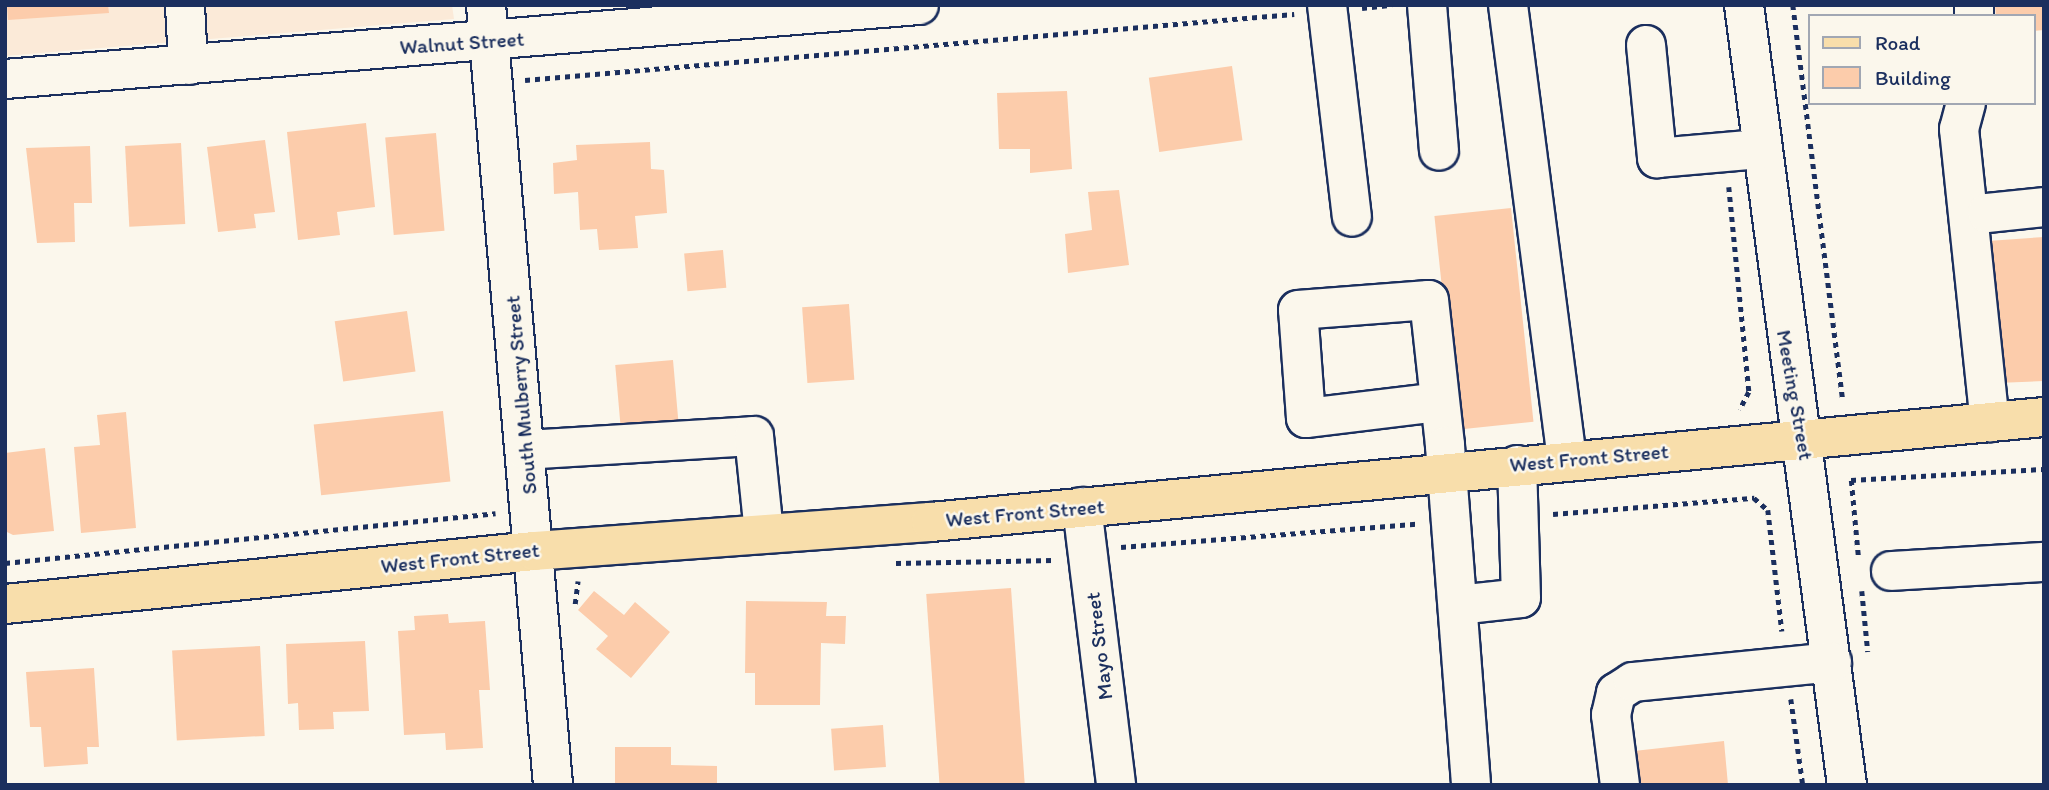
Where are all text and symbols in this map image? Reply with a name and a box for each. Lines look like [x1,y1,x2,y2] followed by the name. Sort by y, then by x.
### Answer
[1808,14,2035,105] legend
[399,26,525,60] street label: Walnut Street
[1875,30,1920,55] text: Road
[1875,65,1951,90] text: Building
[500,295,542,495] street label: South Mulberry Street
[1771,328,1819,462] street label: Meeting Street
[1509,439,1669,477] street label: West Front Street
[945,494,1105,532] street label: West Front Street
[380,537,540,579] street label: West Front Street
[1080,591,1118,701] street label: Mayo Street

